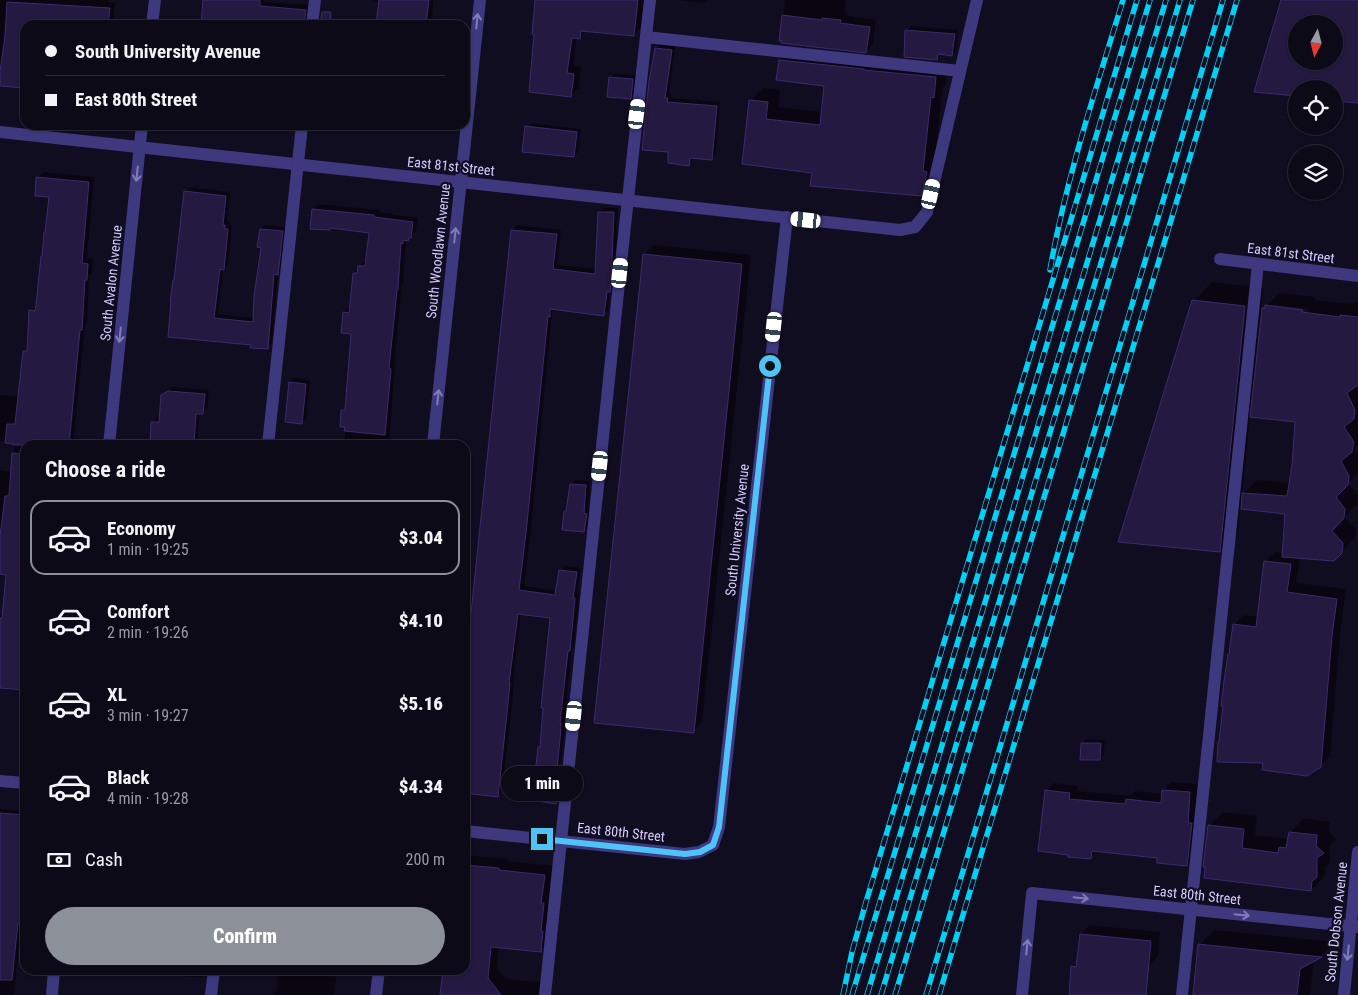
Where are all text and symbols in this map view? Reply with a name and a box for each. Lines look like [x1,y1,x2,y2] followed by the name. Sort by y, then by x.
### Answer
[472,13,482,29] one-way arrow
[1288,15,1342,70] north arrow
[1288,15,1343,200] map controls
[75,40,261,63] text: South University Avenue
[1288,80,1343,135] button: locate
[75,88,197,111] text: East 80th Street
[627,98,646,130] car
[1288,145,1343,200] button: layers
[407,153,495,179] street label: East 81st Street
[132,165,142,181] one-way arrow
[920,178,941,210] car
[423,182,453,319] street label: South Woodlawn Avenue
[790,211,821,229] car
[97,224,125,342] street label: South Avalon Avenue
[450,227,459,243] one-way arrow
[1246,240,1336,266] street label: East 81st Street
[610,257,629,289] car
[764,311,783,343] car
[116,327,125,343] one-way arrow
[759,355,781,377] route start
[433,389,443,405] one-way arrow
[590,450,609,482] car
[45,457,166,482] text: Choose a ride
[722,463,752,597] street label: South University Avenue
[47,515,92,560] icon: car
[107,517,176,540] text: Economy
[399,526,443,549] text: $3.04
[107,540,189,559] text: 1 min · 19:25
[47,598,92,643] icon: car
[107,600,170,623] text: Comfort
[399,609,443,632] text: $4.10
[107,623,189,642] text: 2 min · 19:26
[47,681,92,726] icon: car
[107,683,127,706] text: XL
[399,692,443,715] text: $5.16
[564,700,583,732] car
[107,706,189,725] text: 3 min · 19:27
[47,764,92,809] icon: car
[107,766,149,789] text: Black
[501,766,583,802] callout: 1 min
[524,774,560,793] text: 1 min
[399,775,443,798] text: $4.34
[107,789,189,808] text: 4 min · 19:28
[576,819,666,845] street label: East 80th Street
[531,828,553,850] route end
[45,846,73,874] icon: cash
[85,848,123,871] text: Cash
[406,850,445,869] text: 200 m
[1322,861,1350,983] street label: South Dobson Avenue
[1152,882,1242,908] street label: East 80th Street
[1072,893,1088,903] one-way arrow
[45,907,445,965] button: Confirm
[1234,910,1250,920] one-way arrow
[1022,939,1032,955] one-way arrow
[1343,945,1353,961] one-way arrow

